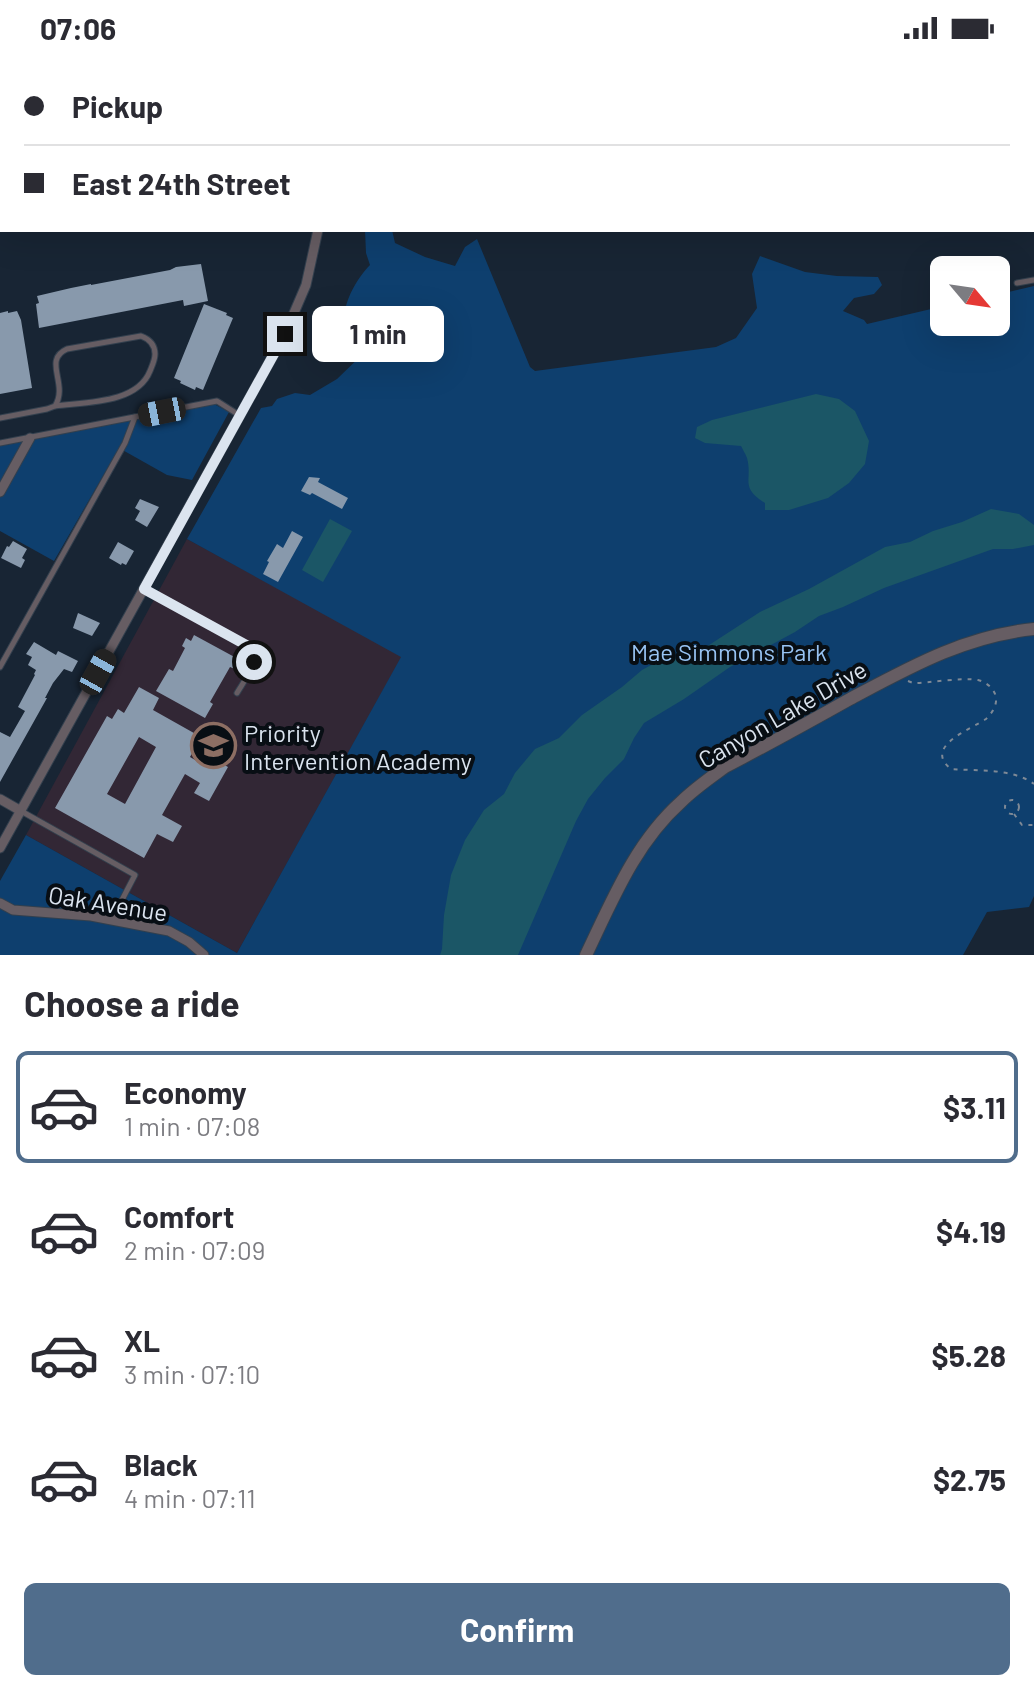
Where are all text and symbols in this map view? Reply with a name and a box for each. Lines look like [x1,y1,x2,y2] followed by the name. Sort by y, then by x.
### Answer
[40,10,116,46] text: 07:06
[72,88,163,124] text: Pickup
[72,165,291,201] text: East 24th Street
[930,256,1010,336] north arrow
[930,256,1010,336] map controls
[313,306,445,362] callout: 1 min
[267,316,303,352] route end
[350,318,406,349] text: 1 min
[136,396,188,428] car
[631,637,827,666] park label: Mae Simmons Park
[236,644,272,680] route start
[76,645,120,699] car
[693,654,871,774] street label: Canyon Lake Drive
[244,718,472,775] place label: Priority Intervention Academy
[189,722,237,770] school or university icon: Priority Intervention Academy
[46,879,170,927] street label: Oak Avenue
[24,981,240,1024] text: Choose a ride
[28,1071,100,1143] icon: car
[124,1074,247,1110] text: Economy
[943,1089,1006,1125] text: $3.11
[124,1110,260,1141] text: 1 min · 07:08
[28,1195,100,1267] icon: car
[124,1198,234,1234] text: Comfort
[936,1213,1006,1249] text: $4.19
[124,1234,265,1265] text: 2 min · 07:09
[28,1319,100,1391] icon: car
[124,1322,160,1358] text: XL
[932,1337,1006,1373] text: $5.28
[124,1358,260,1389] text: 3 min · 07:10
[28,1443,100,1515] icon: car
[124,1446,198,1482] text: Black
[933,1461,1006,1497] text: $2.75
[124,1482,256,1513] text: 4 min · 07:11
[24,1583,1010,1675] button: Confirm

